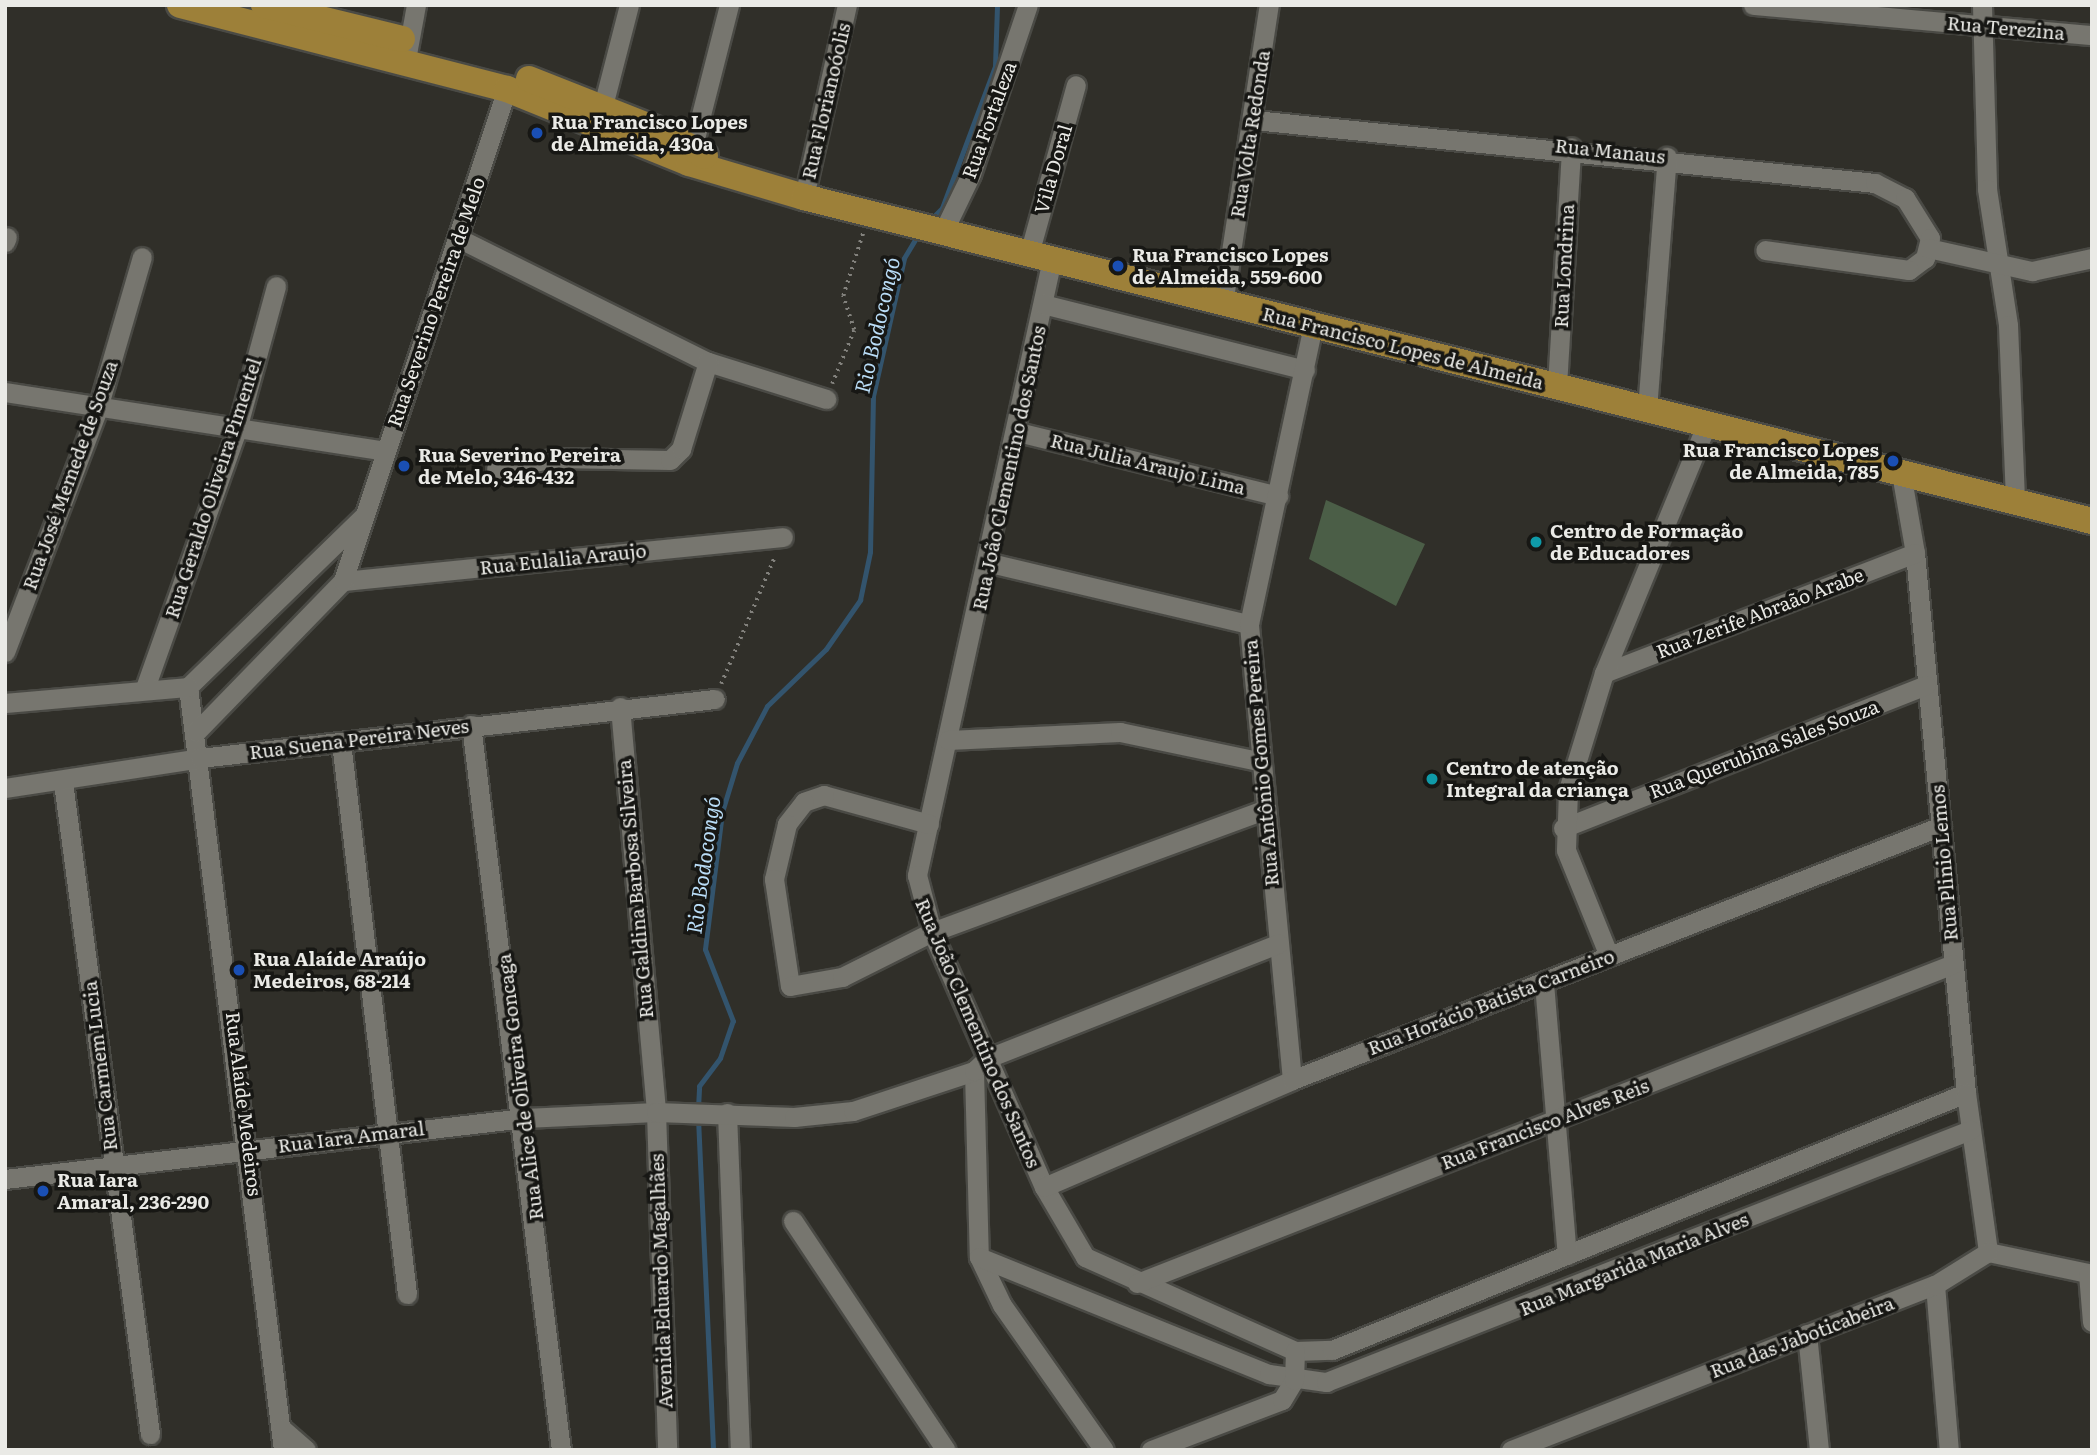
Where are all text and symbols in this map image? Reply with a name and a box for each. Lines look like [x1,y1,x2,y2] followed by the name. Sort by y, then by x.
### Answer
[1946,11,2066,45] street label: Rua Terezina
[797,21,855,181] street label: Rua Florianoóolis
[1225,49,1275,219] street label: Rua Volta Redonda
[957,58,1021,182] street label: Rua Fortaleza
[551,111,747,155] place label: Rua Francisco Lopes de Almeida, 430a
[1029,122,1077,216] street label: Vila Doral
[529,125,545,141] marker: Rua Francisco Lopes de Almeida, 430a
[1554,134,1666,168] street label: Rua Manaus
[382,174,490,430] street label: Rua Severino Pereira de Melo
[1549,203,1579,329] street label: Rua Londrina
[1132,244,1328,288] place label: Rua Francisco Lopes de Almeida, 559-600
[848,254,904,396] water label: Rio Bodocongó
[1110,258,1126,274] marker: Rua Francisco Lopes de Almeida, 559-600
[1260,302,1546,394] street label: Rua Francisco Lopes de Almeida
[968,324,1050,612] street label: Rua João Clementino dos Santos
[160,355,266,621] street label: Rua Geraldo Oliveira Pimentel
[18,357,122,593] street label: Rua José Memede de Souza
[1048,429,1248,499] street label: Rua Julia Araujo Lima
[1683,439,1879,483] place label: Rua Francisco Lopes de Almeida, 785
[418,444,621,488] place label: Rua Severino Pereira de Melo, 346-432
[1885,453,1901,469] marker: Rua Francisco Lopes de Almeida, 785
[396,458,412,474] marker: Rua Severino Pereira de Melo, 346-432
[1550,520,1743,564] place label: Centro de Formação de Educadores
[1528,534,1544,550] marker: Centro de Formação de Educadores
[478,539,648,579] street label: Rua Eulalia Araujo
[1653,563,1867,663] street label: Rua Zerife Abraão Arabe
[1239,639,1283,887] street label: Rua Antônio Gomes Pereira
[1646,695,1882,803] street label: Rua Querubina Sales Souza
[248,714,470,764] street label: Rua Suena Pereira Neves
[1446,757,1629,801] place label: Centro de atenção Integral da criança
[612,758,658,1020] street label: Rua Galdina Barbosa Silveira
[1424,771,1440,787] marker: Centro de atenção Integral da criança
[1926,784,1962,942] street label: Rua Plinio Lemos
[680,794,724,936] water label: Rio Bodocongó
[911,895,1045,1171] street label: Rua João Clementino dos Santos
[1364,944,1618,1060] street label: Rua Horácio Batista Carneiro
[253,948,426,992] place label: Rua Alaíde Araújo Medeiros, 68-214
[492,952,548,1222] street label: Rua Alice de Oliveira Goncaga
[231,962,247,978] marker: Rua Alaíde Araújo Medeiros, 68-214
[78,980,122,1152] street label: Rua Carmem Lucia
[221,1011,267,1197] street label: Rua Alaíde Medeiros
[1438,1074,1652,1174] street label: Rua Francisco Alves Reis
[276,1117,426,1157] street label: Rua Iara Amaral
[645,1153,677,1409] street label: Avenida Eduardo Magalhães
[57,1169,209,1213] place label: Rua Iara Amaral, 236-290
[35,1183,51,1199] marker: Rua Iara Amaral, 236-290
[1516,1208,1752,1320] street label: Rua Margarida Maria Alves
[1707,1291,1897,1383] street label: Rua das Jaboticabeira

